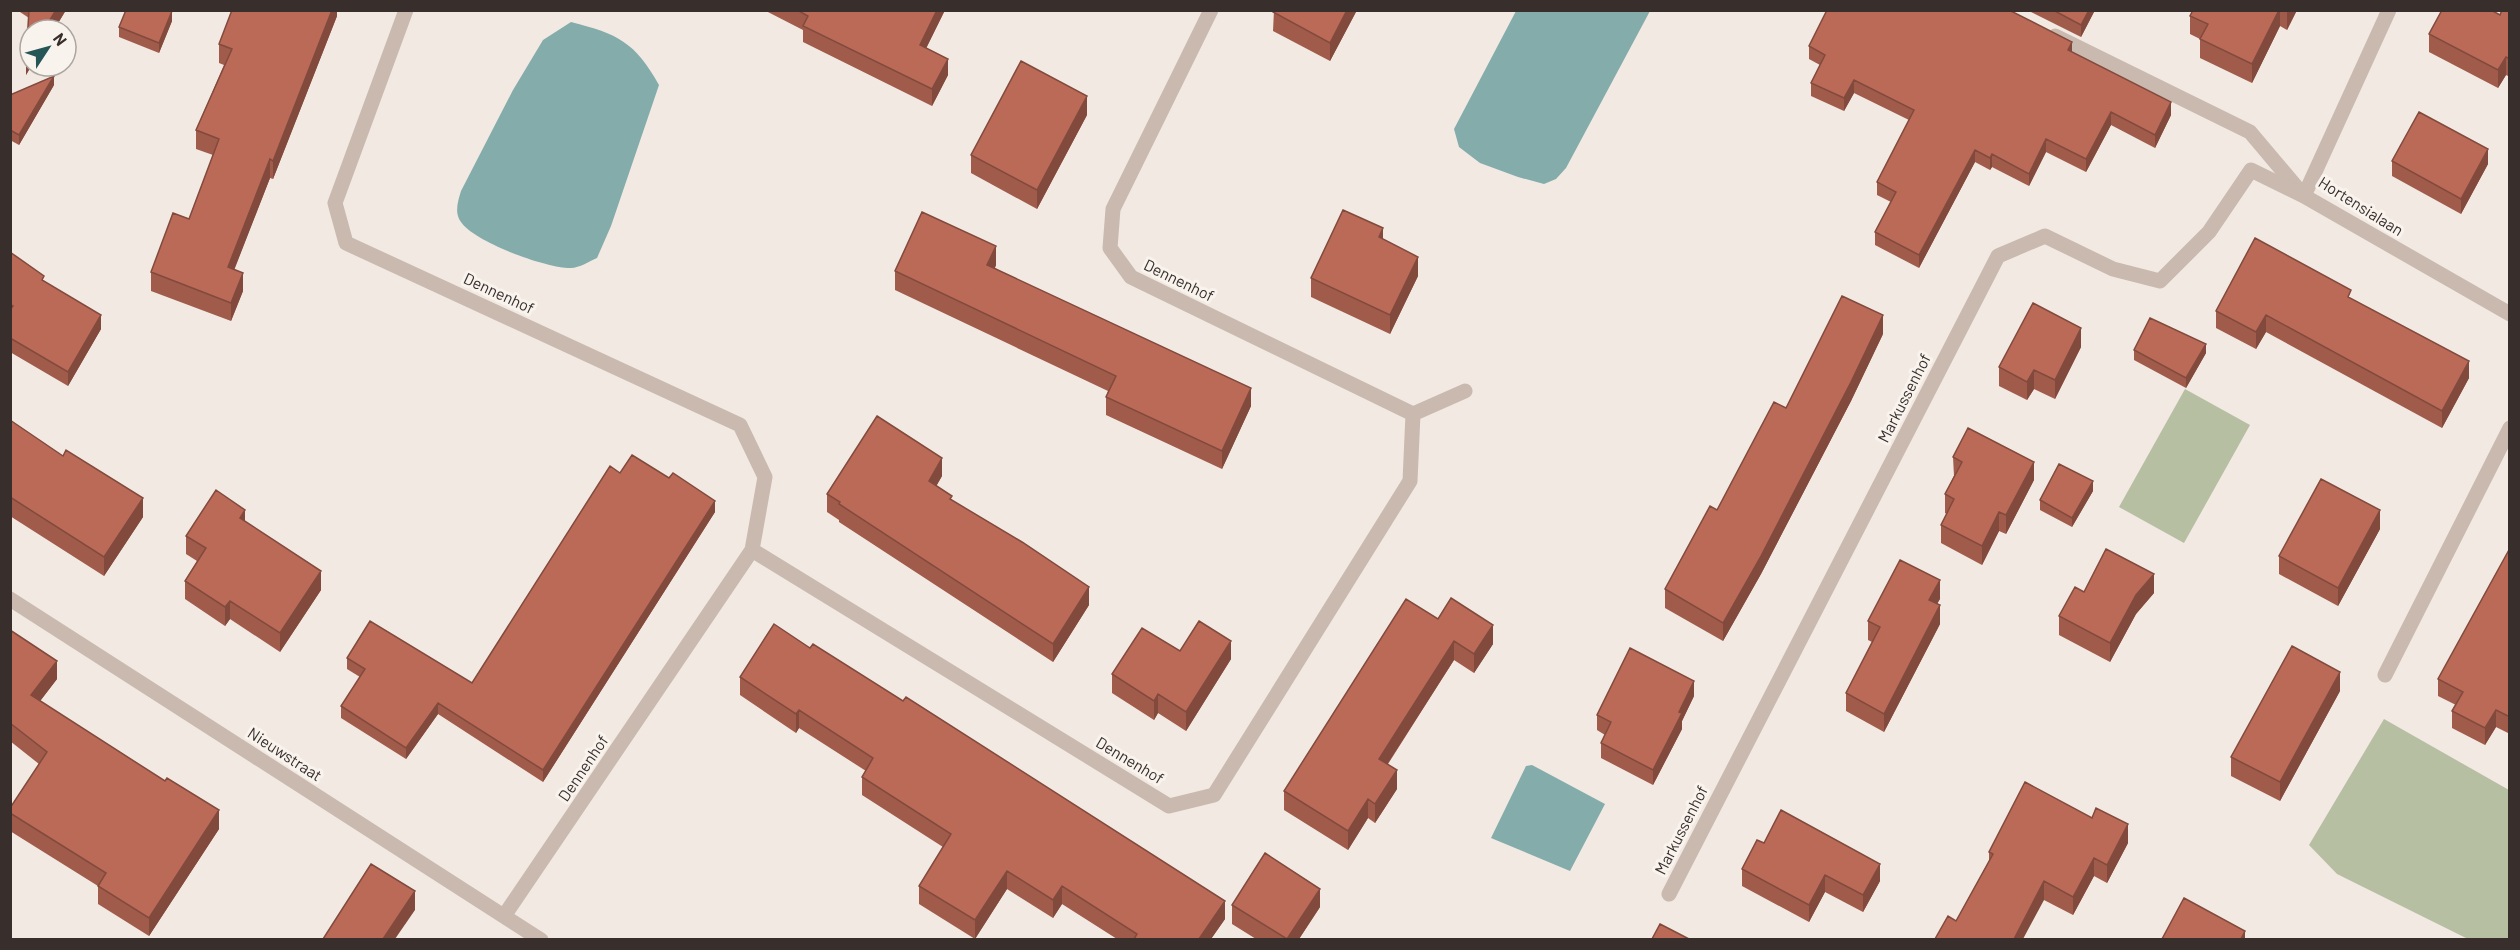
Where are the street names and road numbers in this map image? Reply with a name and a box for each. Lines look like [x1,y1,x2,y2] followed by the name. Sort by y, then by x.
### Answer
[2315,172,2407,239] street label: Hortensialaan
[1141,254,1218,305] street label: Dennenhof
[461,268,538,317] street label: Dennenhof
[1873,350,1934,445] street label: Markussenhof
[245,723,326,785] street label: Nieuwstraat
[554,731,612,804] street label: Dennenhof
[1093,732,1168,787] street label: Dennenhof
[1650,782,1711,877] street label: Markussenhof

